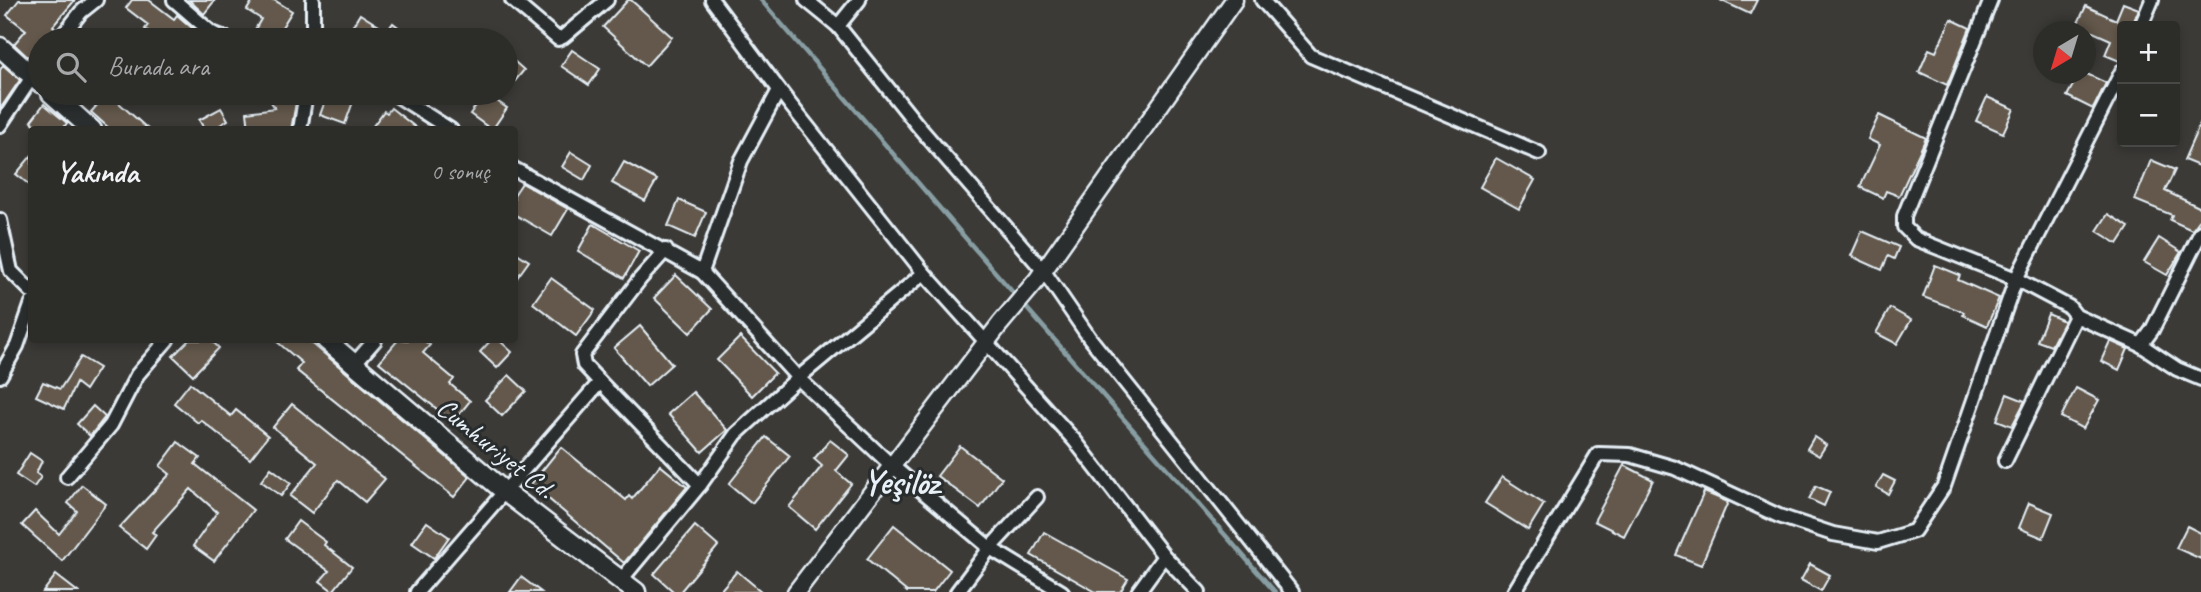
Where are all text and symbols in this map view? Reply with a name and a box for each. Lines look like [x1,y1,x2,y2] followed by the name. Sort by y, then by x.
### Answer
[2033,21,2096,84] north arrow
[2117,21,2180,147] map controls
[2117,21,2180,84] button: +
[28,28,518,105] search box
[52,48,90,86] icon: search
[108,50,209,83] text: Burada ara
[2117,84,2180,147] button: −
[56,153,138,191] text: Yakında
[431,157,490,186] text: 0 sonuç
[430,390,563,507] street label: Cumhuriyet Cd.
[863,460,943,505] district label: Yeşilöz

